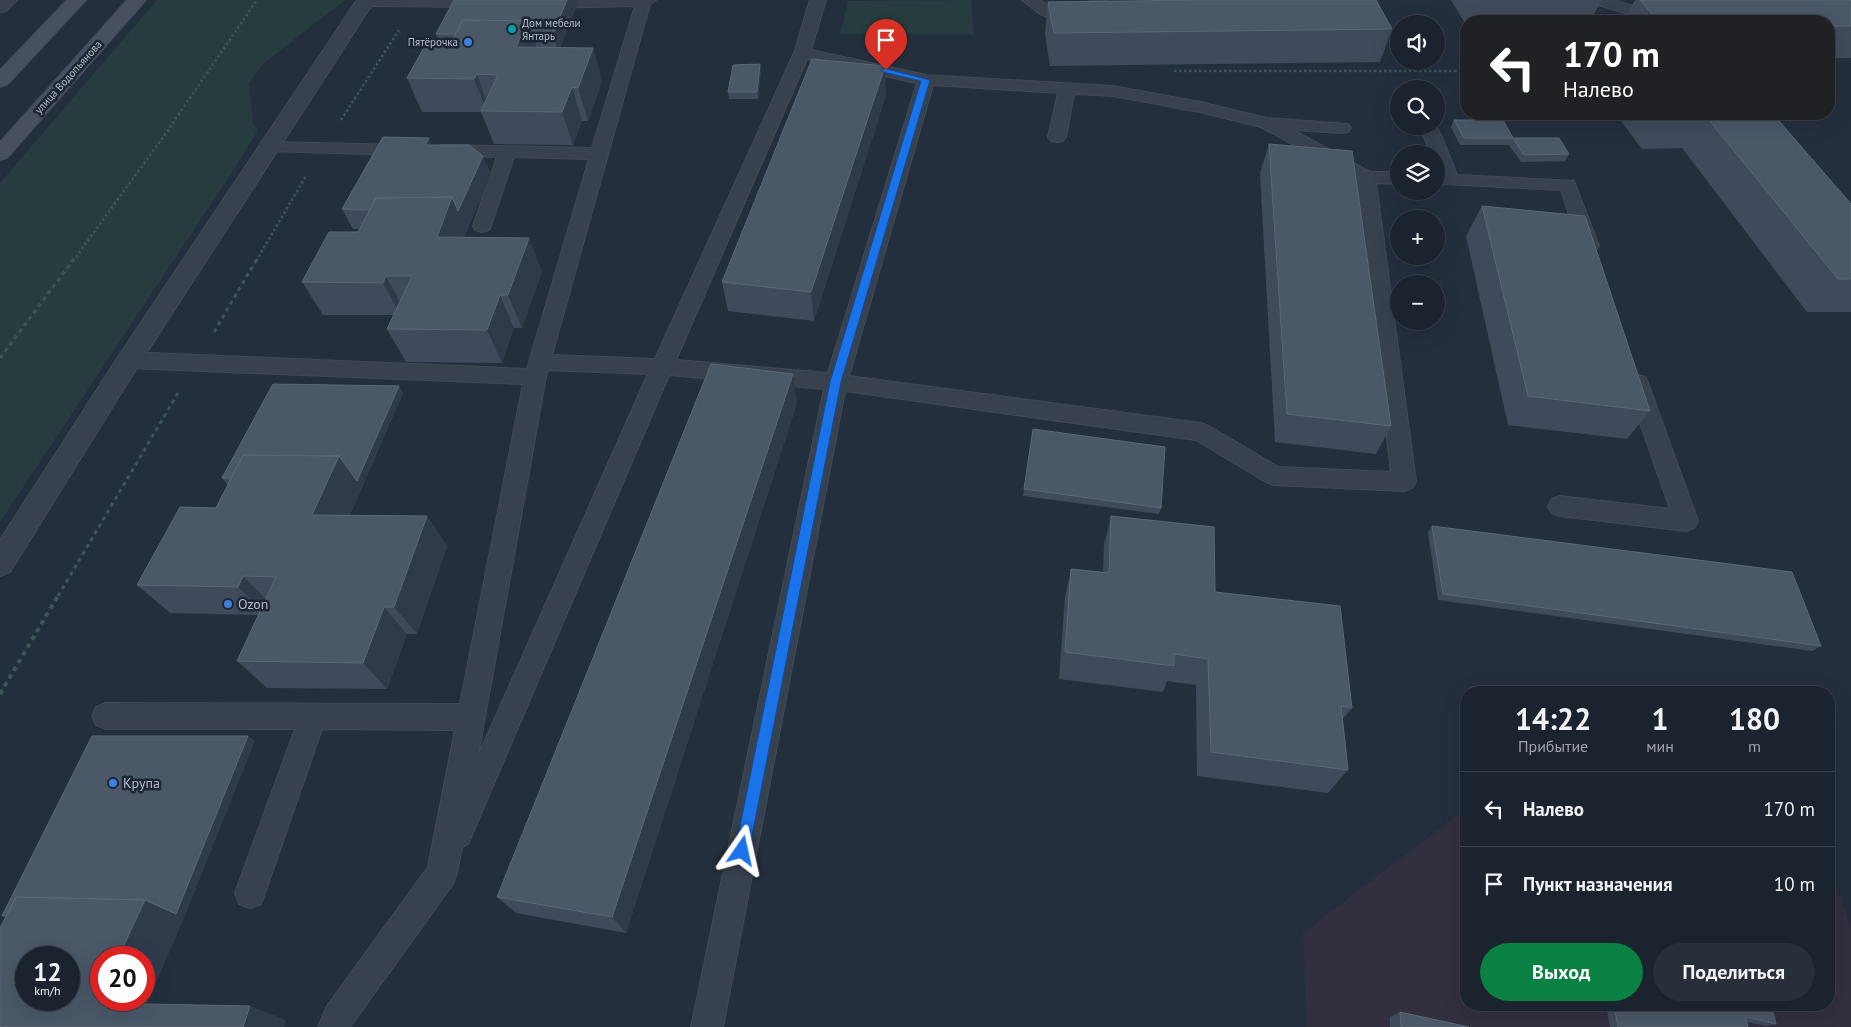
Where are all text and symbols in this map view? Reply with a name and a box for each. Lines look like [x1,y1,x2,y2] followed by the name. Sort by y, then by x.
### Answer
[1390,15,1445,330] map controls
[1390,15,1445,70] button: sound
[522,16,581,43] place label: Дом мебели Янтарь
[865,19,907,70] pin
[506,23,518,35] marker: Дом мебели Янтарь
[872,26,900,54] icon: arrive
[1563,31,1660,77] text: 170 m
[408,35,458,49] place label: Пятёрочка
[1480,35,1545,100] icon: left
[462,36,474,48] marker: Пятёрочка
[31,37,105,117] street label: улица Водопьянова
[1563,75,1634,103] text: Налево
[1390,80,1445,135] button: search
[1390,145,1445,200] button: layers
[1390,210,1445,265] button: +
[1390,275,1445,330] button: −
[238,595,268,613] place label: Ozon
[222,598,234,610] marker: Ozon
[1515,699,1591,738] text: 14:22
[1652,699,1669,738] text: 1
[1729,699,1780,738] text: 180
[1518,736,1588,756] text: Прибытие
[1646,736,1674,756] text: мин
[1748,736,1761,756] text: m
[123,774,160,792] place label: Крупа
[107,777,119,789] marker: Крупа
[1480,795,1508,823] icon: left
[1523,797,1584,821] text: Налево
[1763,797,1815,821] text: 170 m
[715,824,767,876] position arrow
[1480,870,1508,898] icon: arrive
[1523,872,1673,896] text: Пункт назначения
[1774,872,1815,896] text: 10 m
[1480,943,1643,1001] button: Выход
[1653,943,1815,1001] button: Поделиться
[90,946,155,1011] speed limit sign: 20
[33,956,62,988] text: 12
[34,983,61,998] text: km/h

